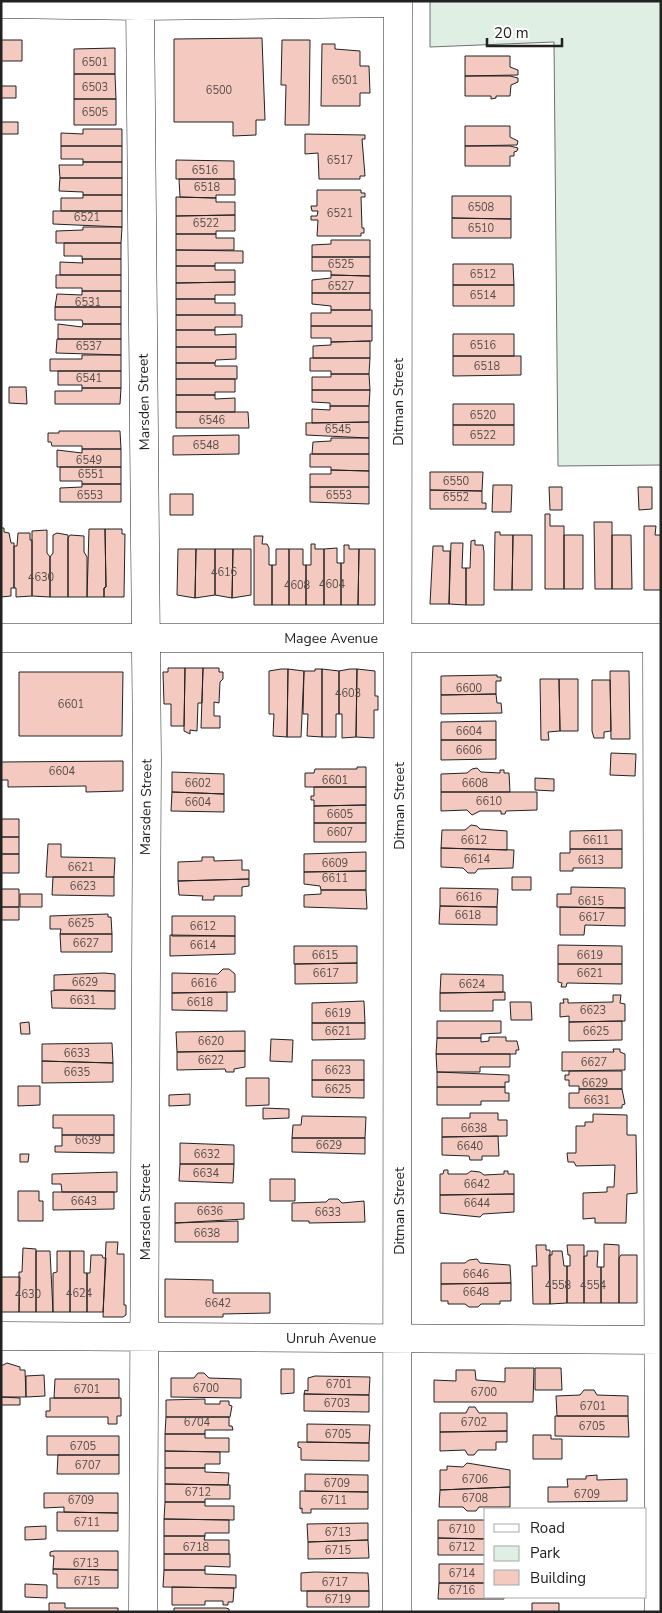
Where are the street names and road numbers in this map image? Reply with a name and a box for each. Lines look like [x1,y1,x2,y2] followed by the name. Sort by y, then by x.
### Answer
[134,354,154,450] street label: Marsden Street
[389,358,408,446] street label: Ditman Street
[284,629,378,648] street label: Magee Avenue
[136,759,156,855] street label: Marsden Street
[390,762,409,850] street label: Ditman Street
[136,1164,155,1260] street label: Marsden Street
[390,1167,409,1255] street label: Ditman Street
[286,1329,376,1348] street label: Unruh Avenue

